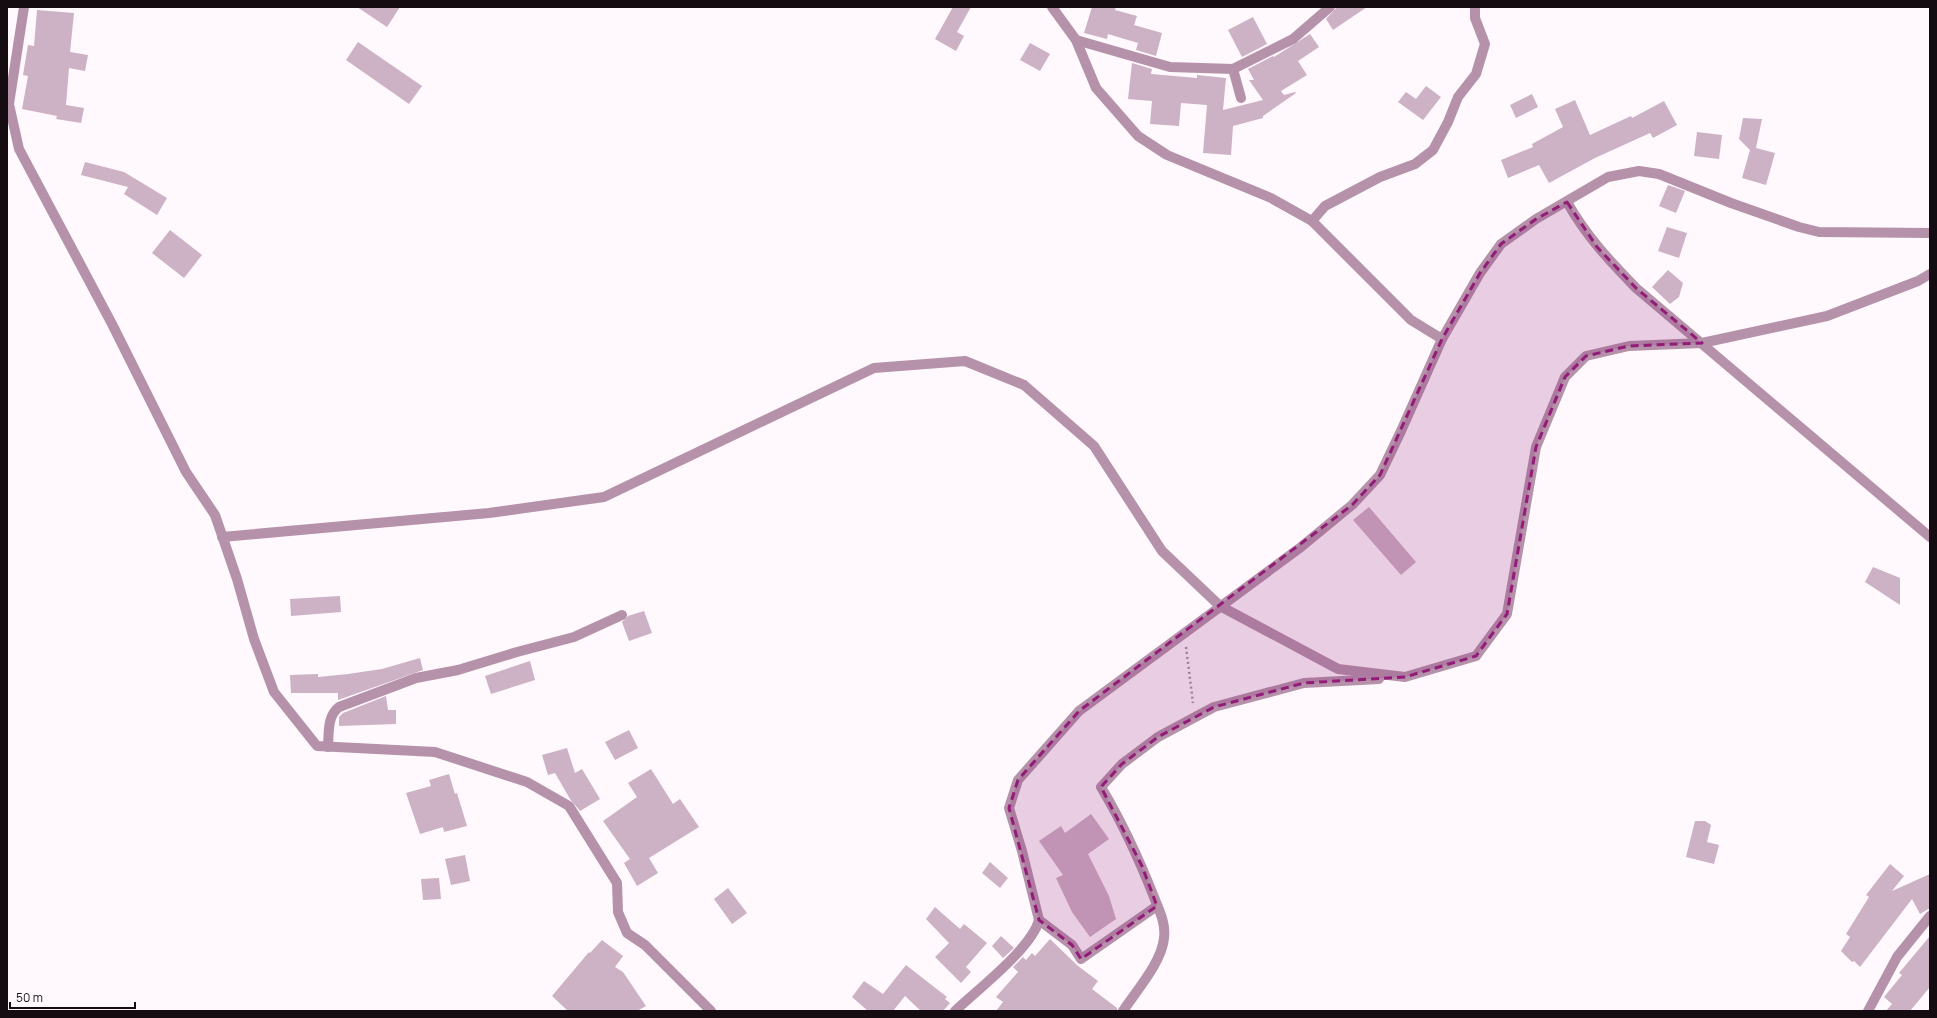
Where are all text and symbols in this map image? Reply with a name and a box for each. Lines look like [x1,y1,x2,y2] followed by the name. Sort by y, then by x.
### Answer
[10,984,135,1010] scale bar
[16,989,43,1006] text: 50 m

